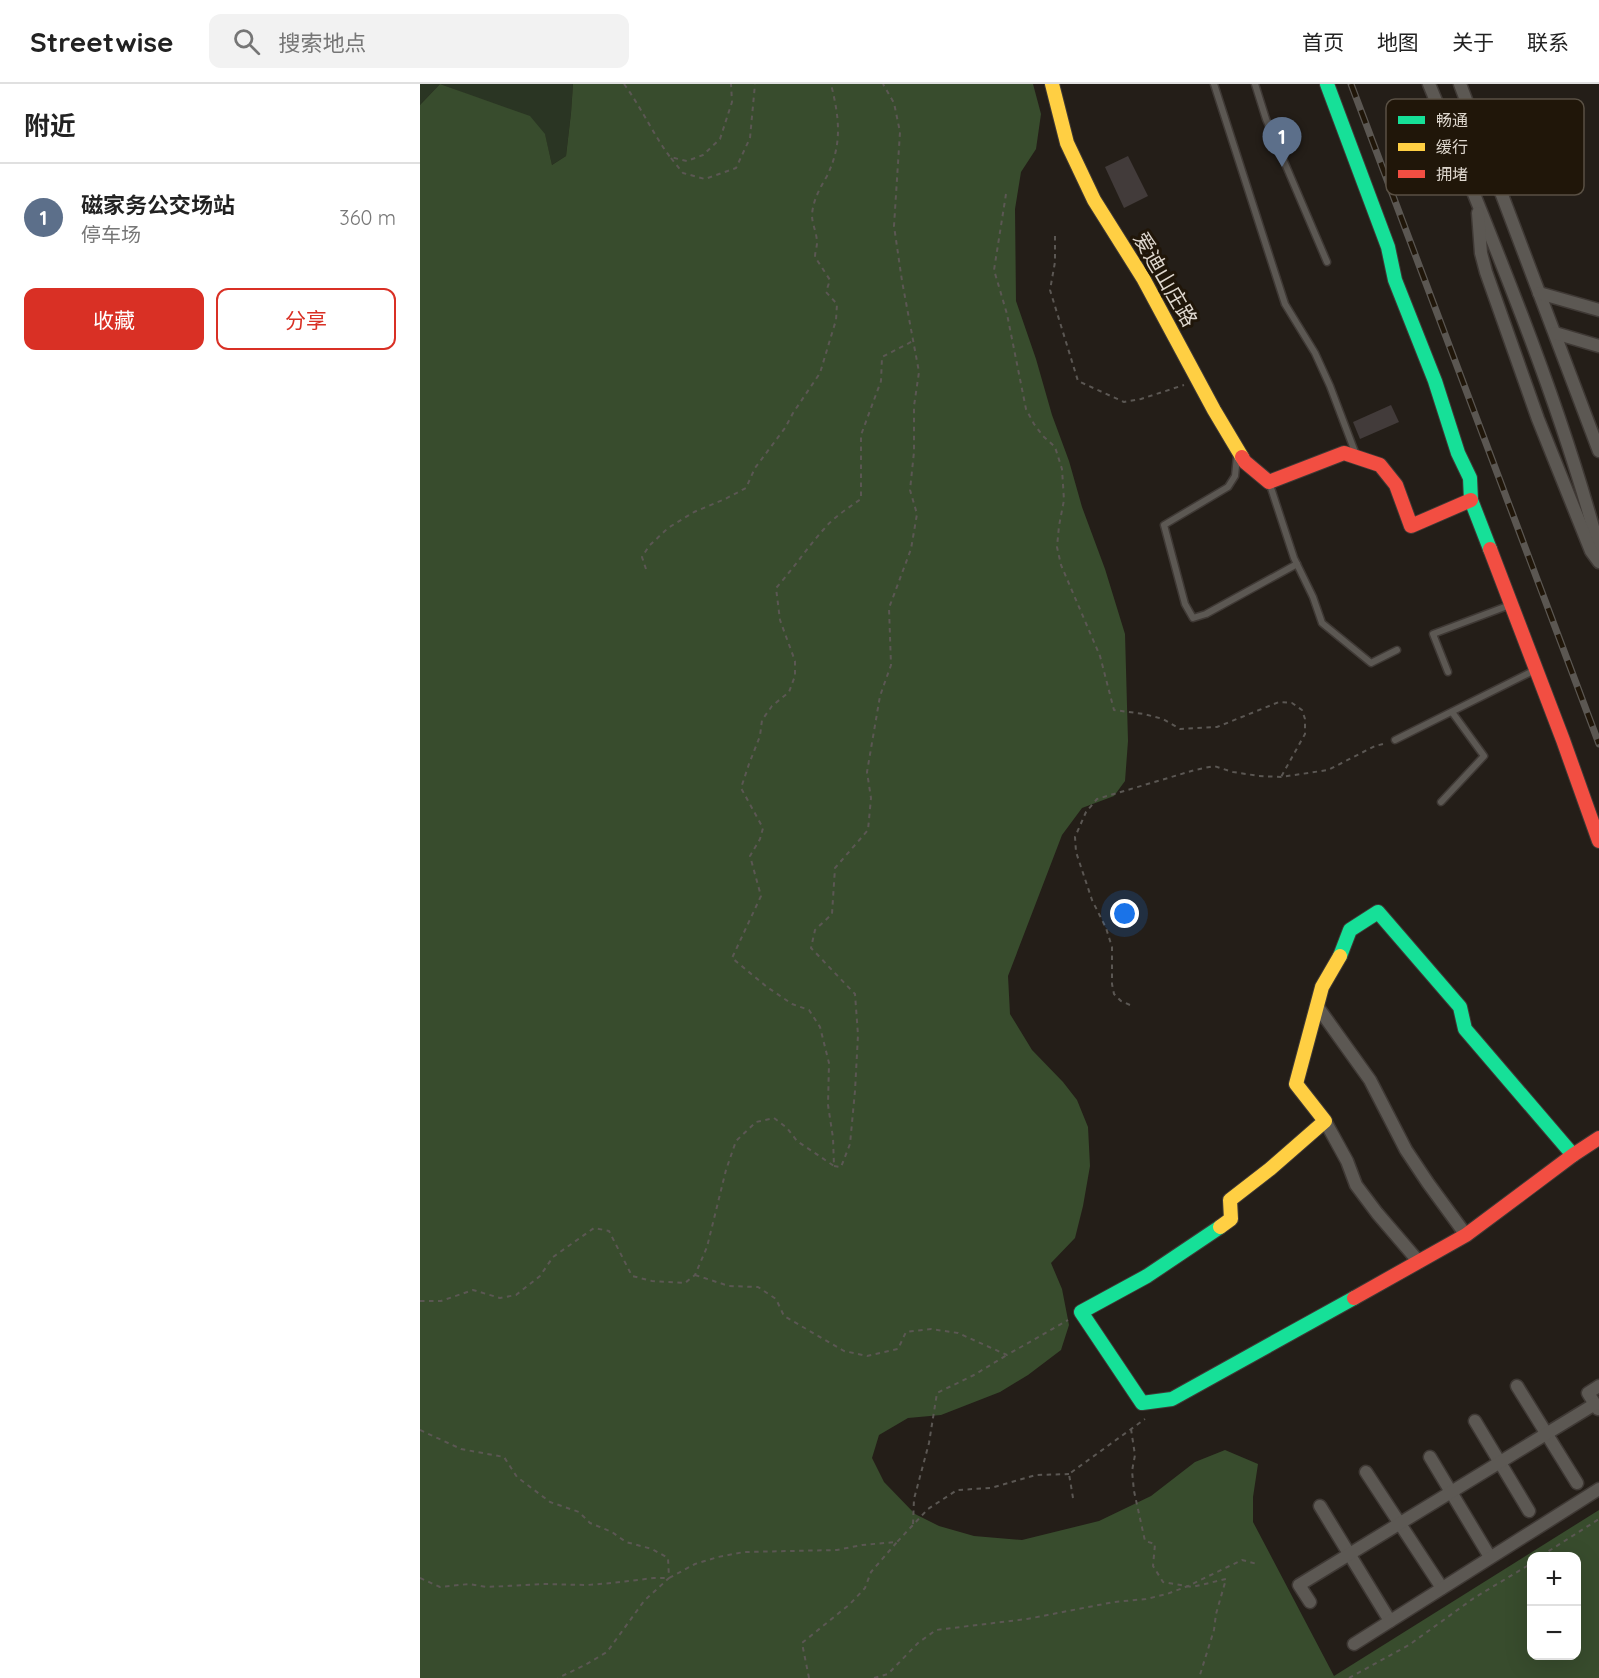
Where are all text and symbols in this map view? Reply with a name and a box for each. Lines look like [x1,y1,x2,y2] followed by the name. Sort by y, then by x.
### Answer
[209,14,629,68] search box
[30,24,173,59] text: Streetwise
[230,25,263,58] icon: search
[278,29,366,57] text: 搜索地点
[1302,29,1344,55] text: 首页
[1377,29,1419,55] text: 地图
[1452,29,1494,55] text: 关于
[1527,29,1569,55] text: 联系
[1386,99,1584,195] legend
[24,109,76,142] text: 附近
[1436,110,1468,130] text: 畅通
[1262,118,1302,167] pin: 1
[1436,137,1468,157] text: 缓行
[1436,164,1468,184] text: 拥堵
[81,191,235,219] text: 磁家务公交场站
[40,205,47,230] text: 1
[339,205,396,230] text: 360 m
[81,222,141,247] text: 停车场
[1128,227,1204,331] street label: 爱迪山庄路
[24,288,204,350] button: 收藏
[216,288,396,350] button: 分享
[1110,899,1139,928] your location
[1527,1552,1581,1660] map controls
[1527,1552,1581,1606] button: +
[1527,1606,1581,1660] button: −

